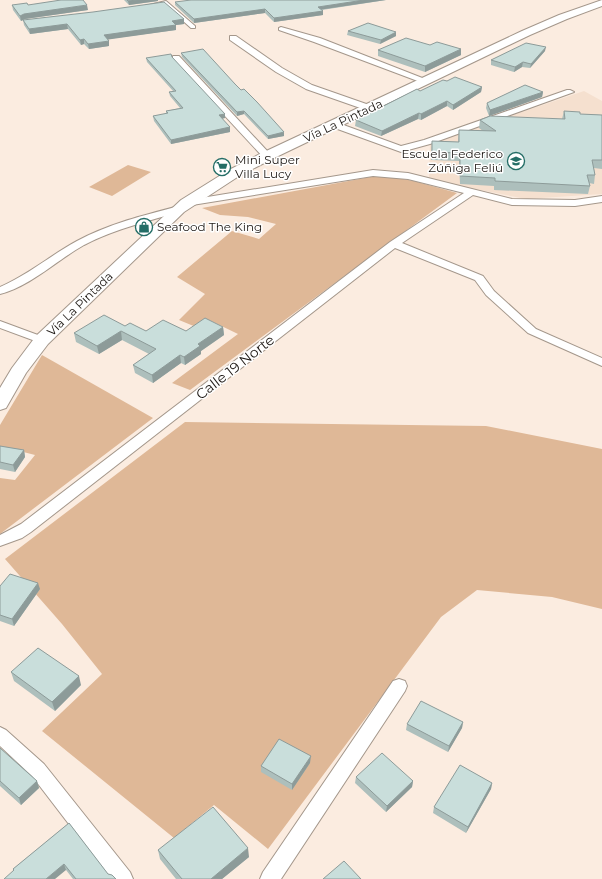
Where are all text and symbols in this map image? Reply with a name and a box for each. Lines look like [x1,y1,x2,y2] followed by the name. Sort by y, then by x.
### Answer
[301,96,385,145] street label: Vía La Pintada
[402,146,503,175] place label: Escuela Federico Zúñiga Feliú
[506,151,526,171] school or university icon: Escuela Federico Zúñiga Feliú
[235,152,300,181] place label: Mini Super Villa Lucy
[212,157,232,177] supermarket icon: Mini Super Villa Lucy
[134,217,154,237] shop icon: Seafood The King
[157,219,262,234] place label: Seafood The King
[44,268,116,339] street label: Vía La Pintada
[192,331,278,403] street label: Calle 19 Norte

